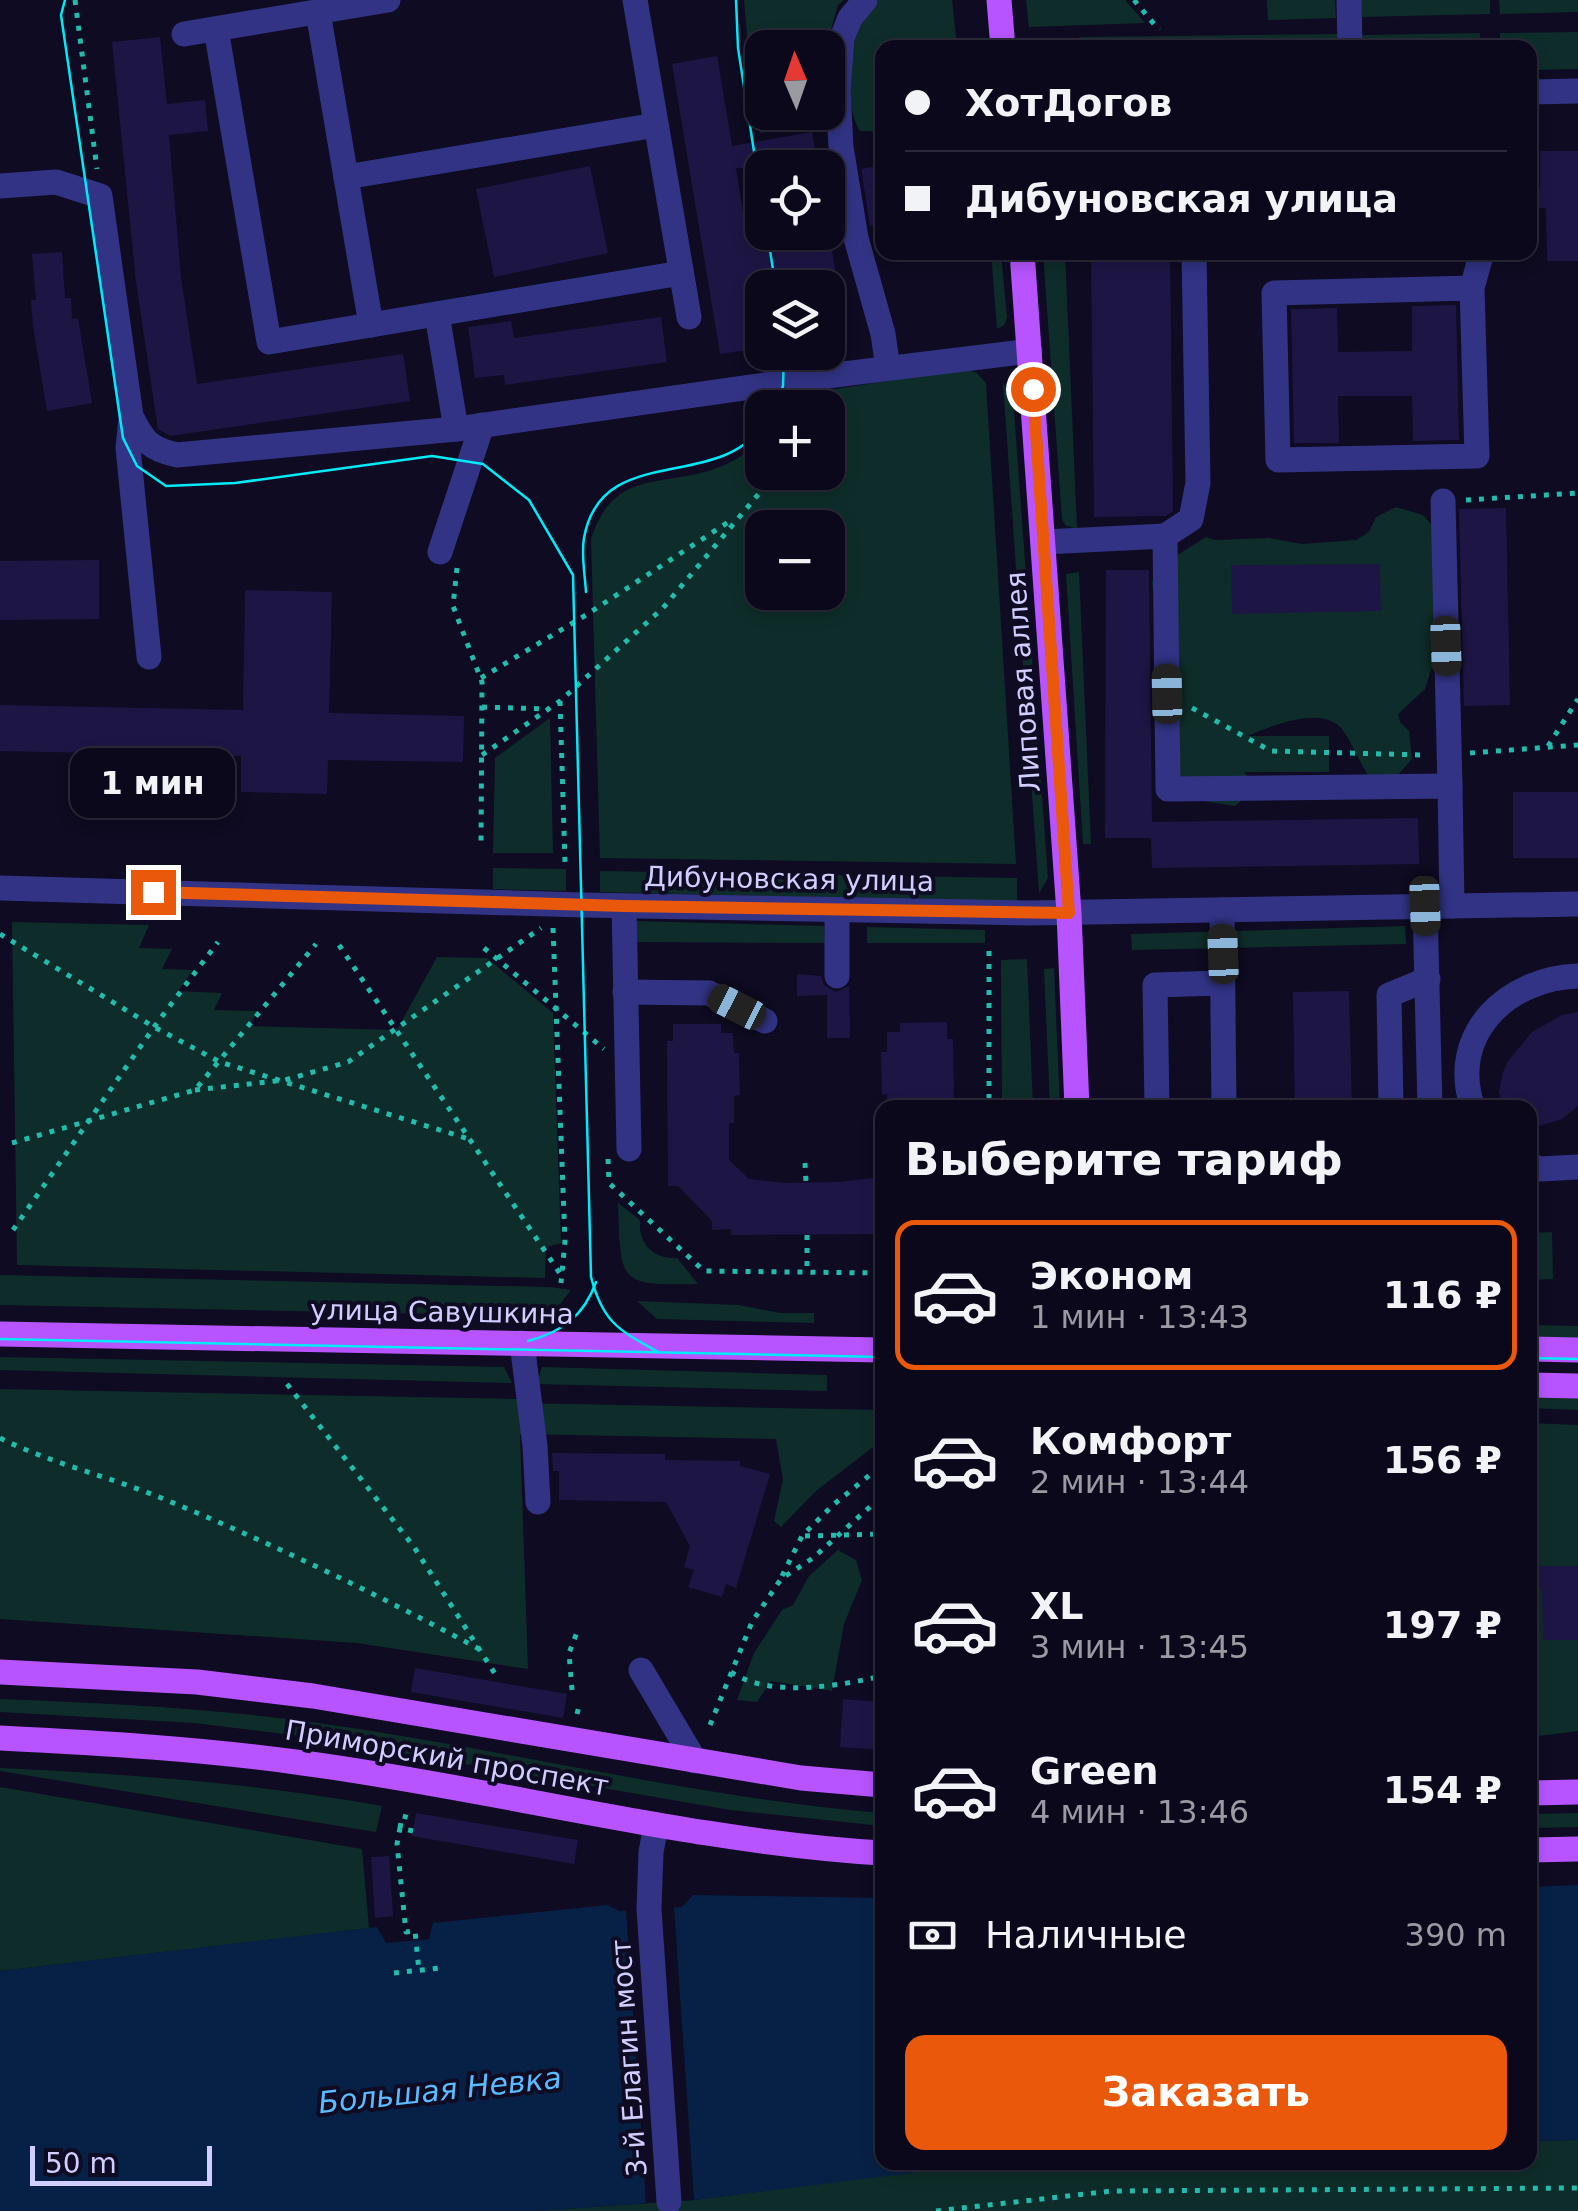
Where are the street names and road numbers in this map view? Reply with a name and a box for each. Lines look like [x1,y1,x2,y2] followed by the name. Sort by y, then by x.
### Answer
[999,571,1047,793] street label: Липовая аллея
[644,860,934,898] street label: Дибуновская улица
[310,1293,574,1331] street label: улица Савушкина
[283,1713,611,1803] street label: Приморский проспект
[604,1938,654,2178] street label: 3-й Елагин мост

